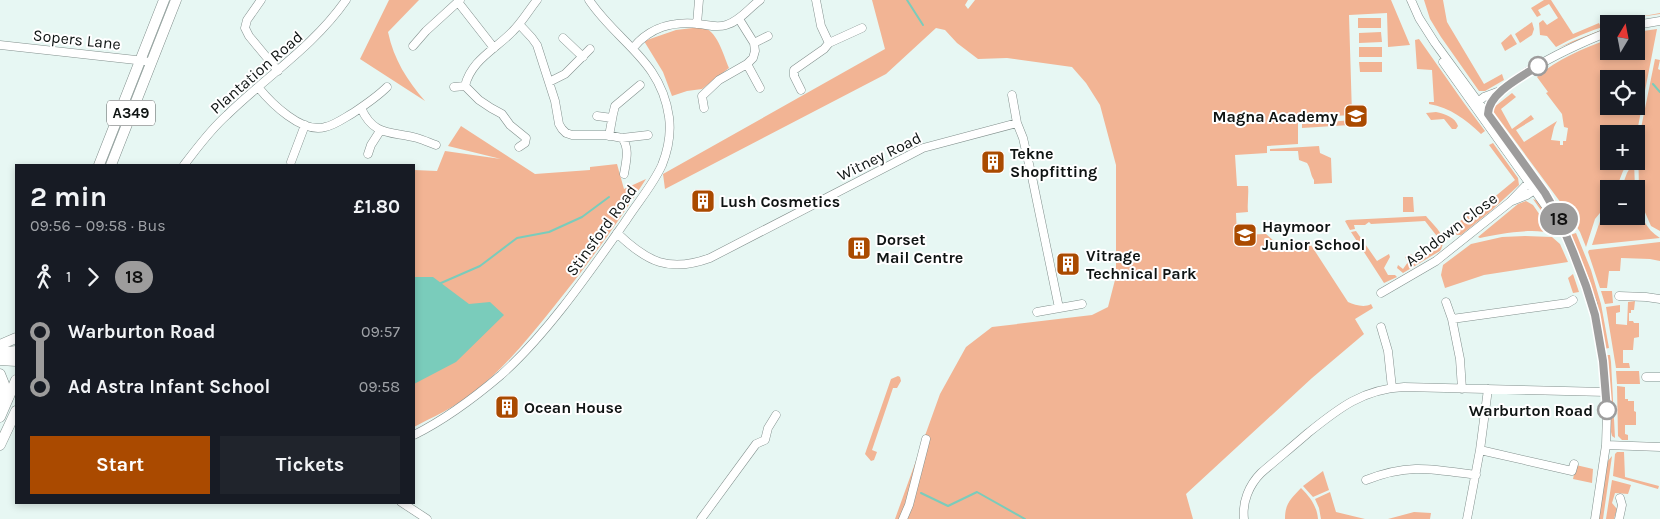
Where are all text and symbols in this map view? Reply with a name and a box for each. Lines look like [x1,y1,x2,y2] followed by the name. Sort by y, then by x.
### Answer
[1600,15,1645,60] north arrow
[1600,15,1645,225] map controls
[32,25,122,54] street label: Sopers Lane
[206,27,307,118] street label: Plantation Road
[1528,56,1548,76] unlabelled marker
[1600,70,1645,115] button: locate
[107,100,155,126] road number: A349
[1343,103,1369,129] school or university icon: Magna Academy
[1213,107,1338,126] place label: Magna Academy
[1600,125,1645,170] button: +
[834,128,924,185] street label: Witney Road
[1010,144,1097,181] place label: Tekne Shopfitting
[980,149,1006,175] building icon: Tekne Shopfitting
[30,180,107,213] text: 2 min
[1600,180,1645,225] button: −
[562,181,641,280] street label: Stinsford Road
[690,188,716,214] building icon: Lush Cosmetics
[1402,189,1501,270] street label: Ashdown Close
[720,192,840,211] place label: Lush Cosmetics
[353,196,400,218] text: £1.80
[1536,203,1582,235] line badge: 18
[1550,208,1568,230] text: 18
[30,216,166,235] text: 09:56 – 09:58 · Bus
[1262,217,1365,254] place label: Haymoor Junior School
[1232,222,1258,248] school or university icon: Haymoor Junior School
[876,230,963,267] place label: Dorset Mail Centre
[846,235,872,261] building icon: Dorset Mail Centre
[1086,246,1197,283] place label: Vitrage Technical Park
[1055,251,1081,277] building icon: Vitrage Technical Park
[30,263,58,291] icon: walk
[79,263,107,291] icon: forward
[125,266,143,288] text: 18
[66,267,71,286] text: 1
[68,321,216,343] text: Warburton Road
[361,322,400,341] text: 09:57
[68,376,270,398] text: Ad Astra Infant School
[359,377,400,396] text: 09:58
[494,394,520,420] building icon: Ocean House
[524,398,623,417] place label: Ocean House
[1597,400,1617,420] marker: Warburton Road
[1469,401,1593,420] place label: Warburton Road
[30,436,210,494] button: Start
[220,436,400,494] button: Tickets

